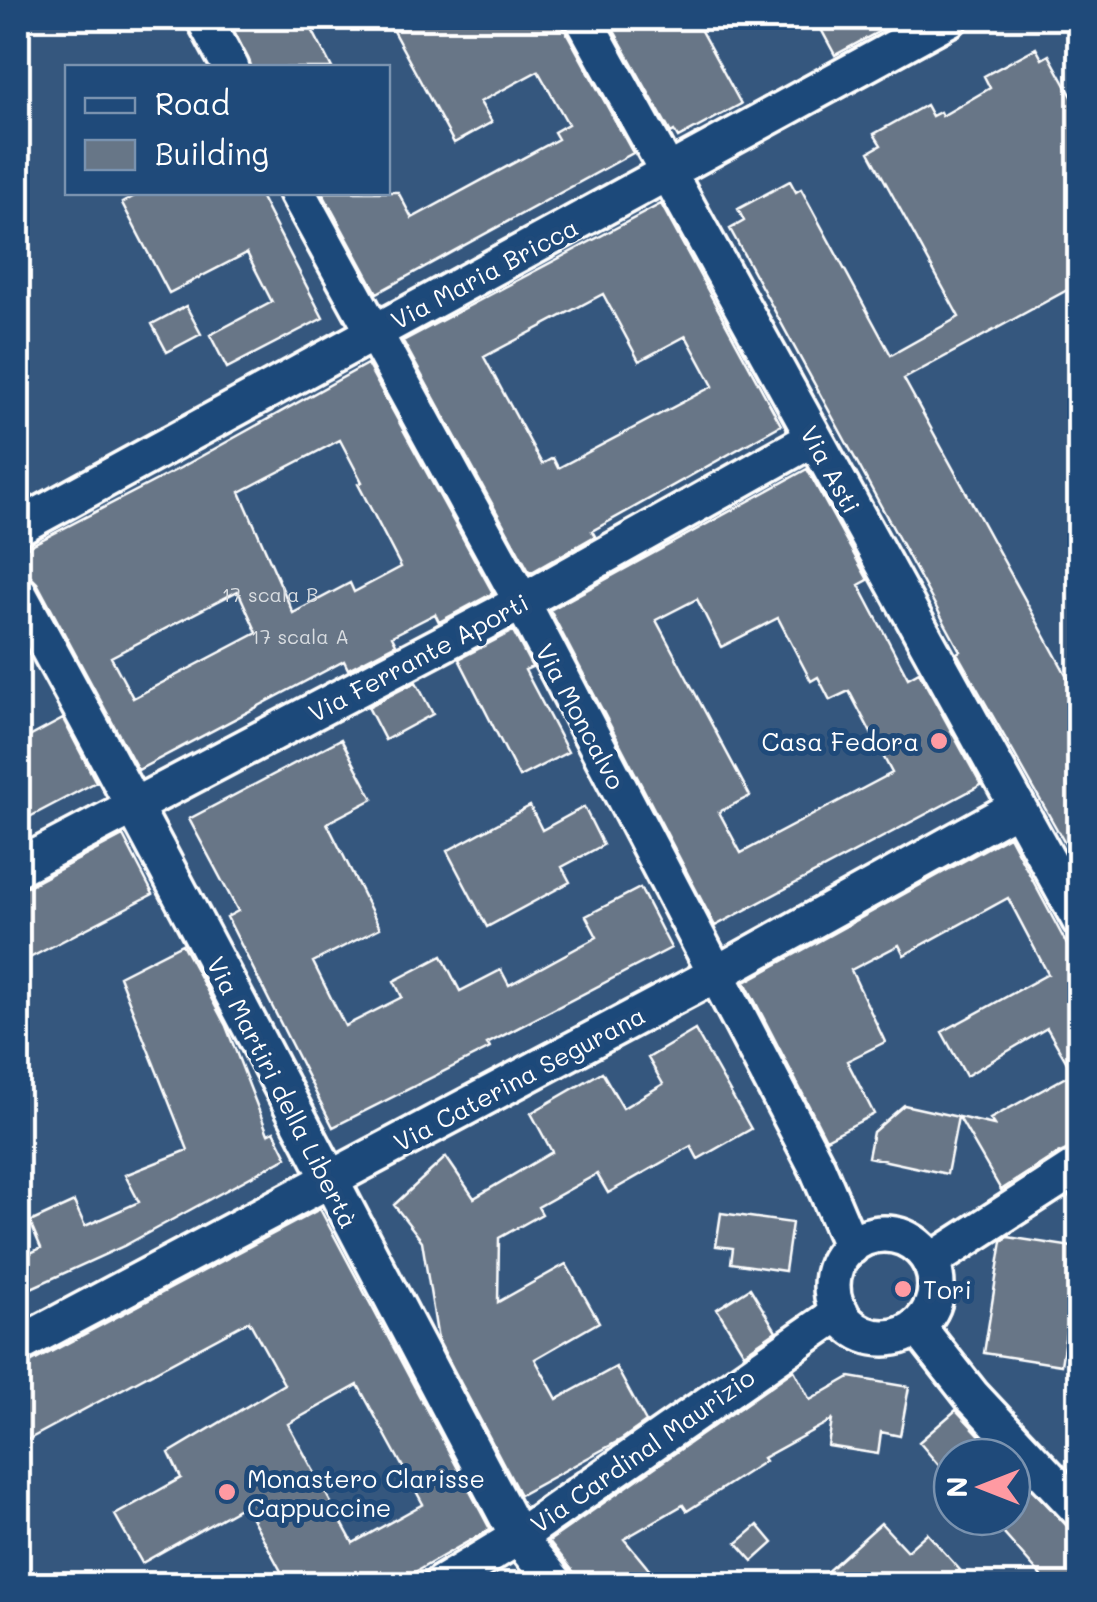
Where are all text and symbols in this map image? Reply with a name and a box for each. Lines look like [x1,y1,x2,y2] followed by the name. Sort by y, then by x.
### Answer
[65,65,390,195] legend
[155,83,230,123] text: Road
[155,133,269,173] text: Building
[385,210,583,336] street label: Via Maria Bricca
[794,420,868,518] street label: Via Asti
[222,581,318,607] house number: 17 scala B
[303,585,533,729] street label: Via Ferrante Aporti
[251,623,349,649] house number: 17 scala A
[529,638,633,794] street label: Via Moncalvo
[762,725,919,757] place label: Casa Fedora
[928,730,950,752] marker: Casa Fedora
[200,951,366,1233] street label: Via Martiri della Libertà
[388,998,650,1158] street label: Via Caterina Segurana
[923,1273,972,1305] place label: Tori
[892,1278,914,1300] marker: Tori
[524,1361,760,1539] street label: Via Cardinal Maurizio
[932,1437,1032,1537] north arrow
[247,1462,485,1523] place label: Monastero Clarisse Cappuccine
[938,1476,974,1498] text: N
[216,1481,238,1503] marker: Monastero Clarisse Cappuccine

